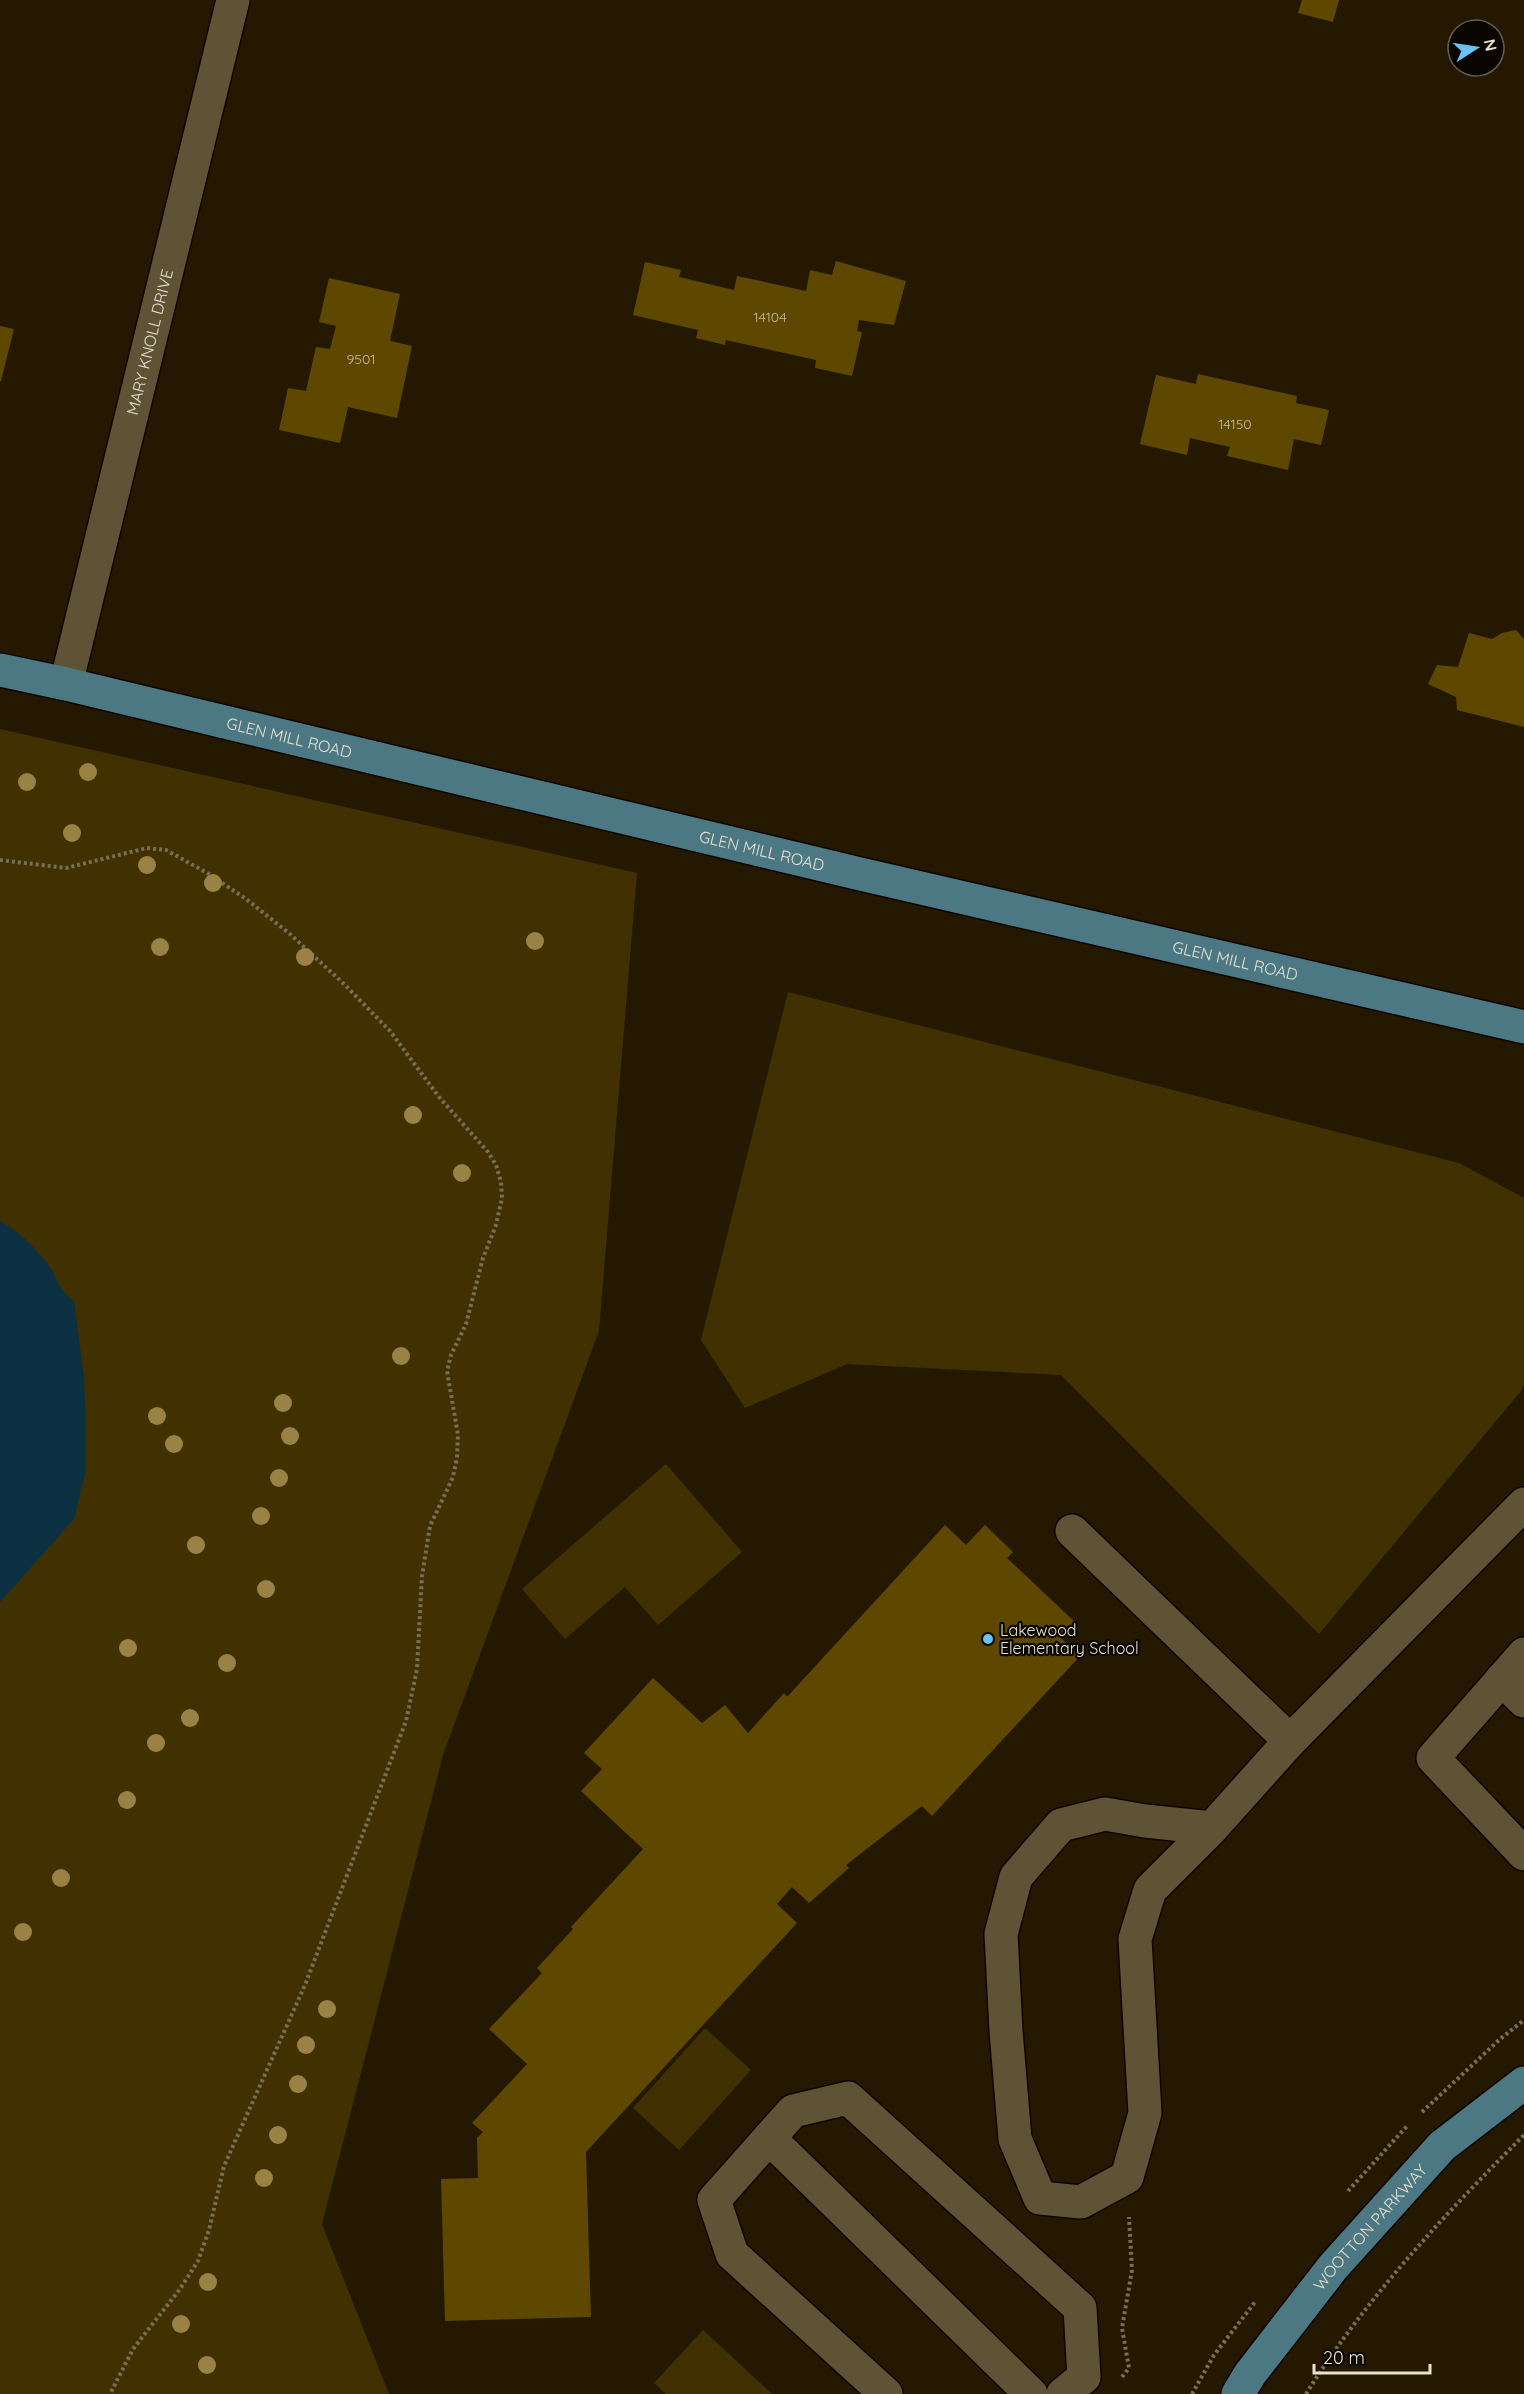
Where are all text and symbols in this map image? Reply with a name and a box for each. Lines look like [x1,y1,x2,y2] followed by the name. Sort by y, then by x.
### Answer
[1446,18,1506,78] north arrow
[1480,37,1502,53] text: N
[122,267,177,417] street label: MARY KNOLL DRIVE
[753,308,787,326] house number: 14104
[347,350,375,368] house number: 9501
[1218,415,1252,433] house number: 14150
[225,713,354,762] street label: GLEN MILL ROAD
[697,826,826,875] street label: GLEN MILL ROAD
[1171,936,1300,985] street label: GLEN MILL ROAD
[1000,1620,1139,1658] place label: Lakewood Elementary School
[981,1632,995,1646] marker: Lakewood Elementary School
[1309,2160,1431,2294] street label: WOOTTON PARKWAY
[1314,2337,1430,2375] scale bar
[1323,2346,1365,2369] text: 20 m

